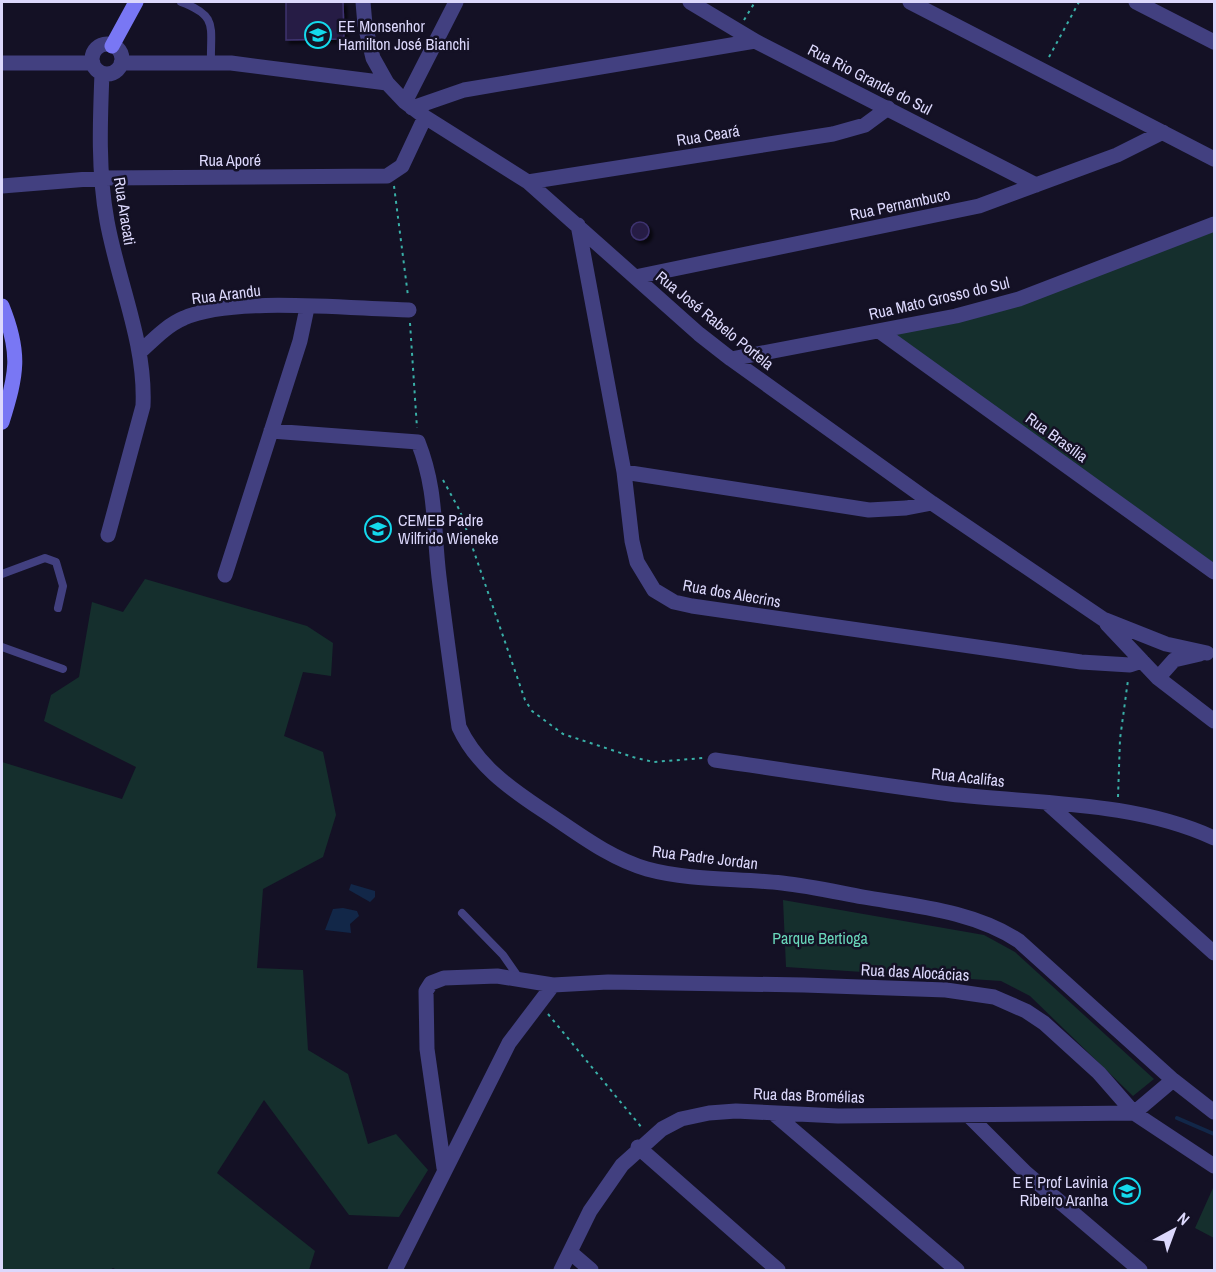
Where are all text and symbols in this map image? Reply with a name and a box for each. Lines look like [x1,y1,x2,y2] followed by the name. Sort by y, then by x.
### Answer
[338,15,470,55] place label: EE Monsenhor Hamilton José Bianchi
[303,20,333,50] school or university icon: EE Monsenhor Hamilton José Bianchi
[804,38,936,120] street label: Rua Rio Grande do Sul
[675,119,742,151] street label: Rua Ceará
[199,149,261,171] street label: Rua Aporé
[109,175,141,247] street label: Rua Aracati
[848,183,952,225] street label: Rua Pernambuco
[651,266,779,375] street label: Rua José Rabelo Portela
[867,271,1012,325] street label: Rua Mato Grosso do Sul
[190,279,262,309] street label: Rua Arandu
[1021,407,1093,468] street label: Rua Brasília
[398,509,499,549] place label: CEMEB Padre Wilfrido Wieneke
[363,514,393,544] school or university icon: CEMEB Padre Wilfrido Wieneke
[681,574,783,612] street label: Rua dos Alecrins
[930,762,1006,792] street label: Rua Acalifas
[651,840,759,874] street label: Rua Padre Jordan
[772,927,868,949] park label: Parque Bertioga
[860,958,970,986] street label: Rua das Alocácias
[753,1082,865,1108] street label: Rua das Bromélias
[1012,1171,1109,1211] place label: E E Prof Lavinia Ribeiro Aranha
[1112,1176,1142,1206] school or university icon: E E Prof Lavinia Ribeiro Aranha
[1144,1200,1204,1260] north arrow
[1173,1207,1195,1230] text: N

